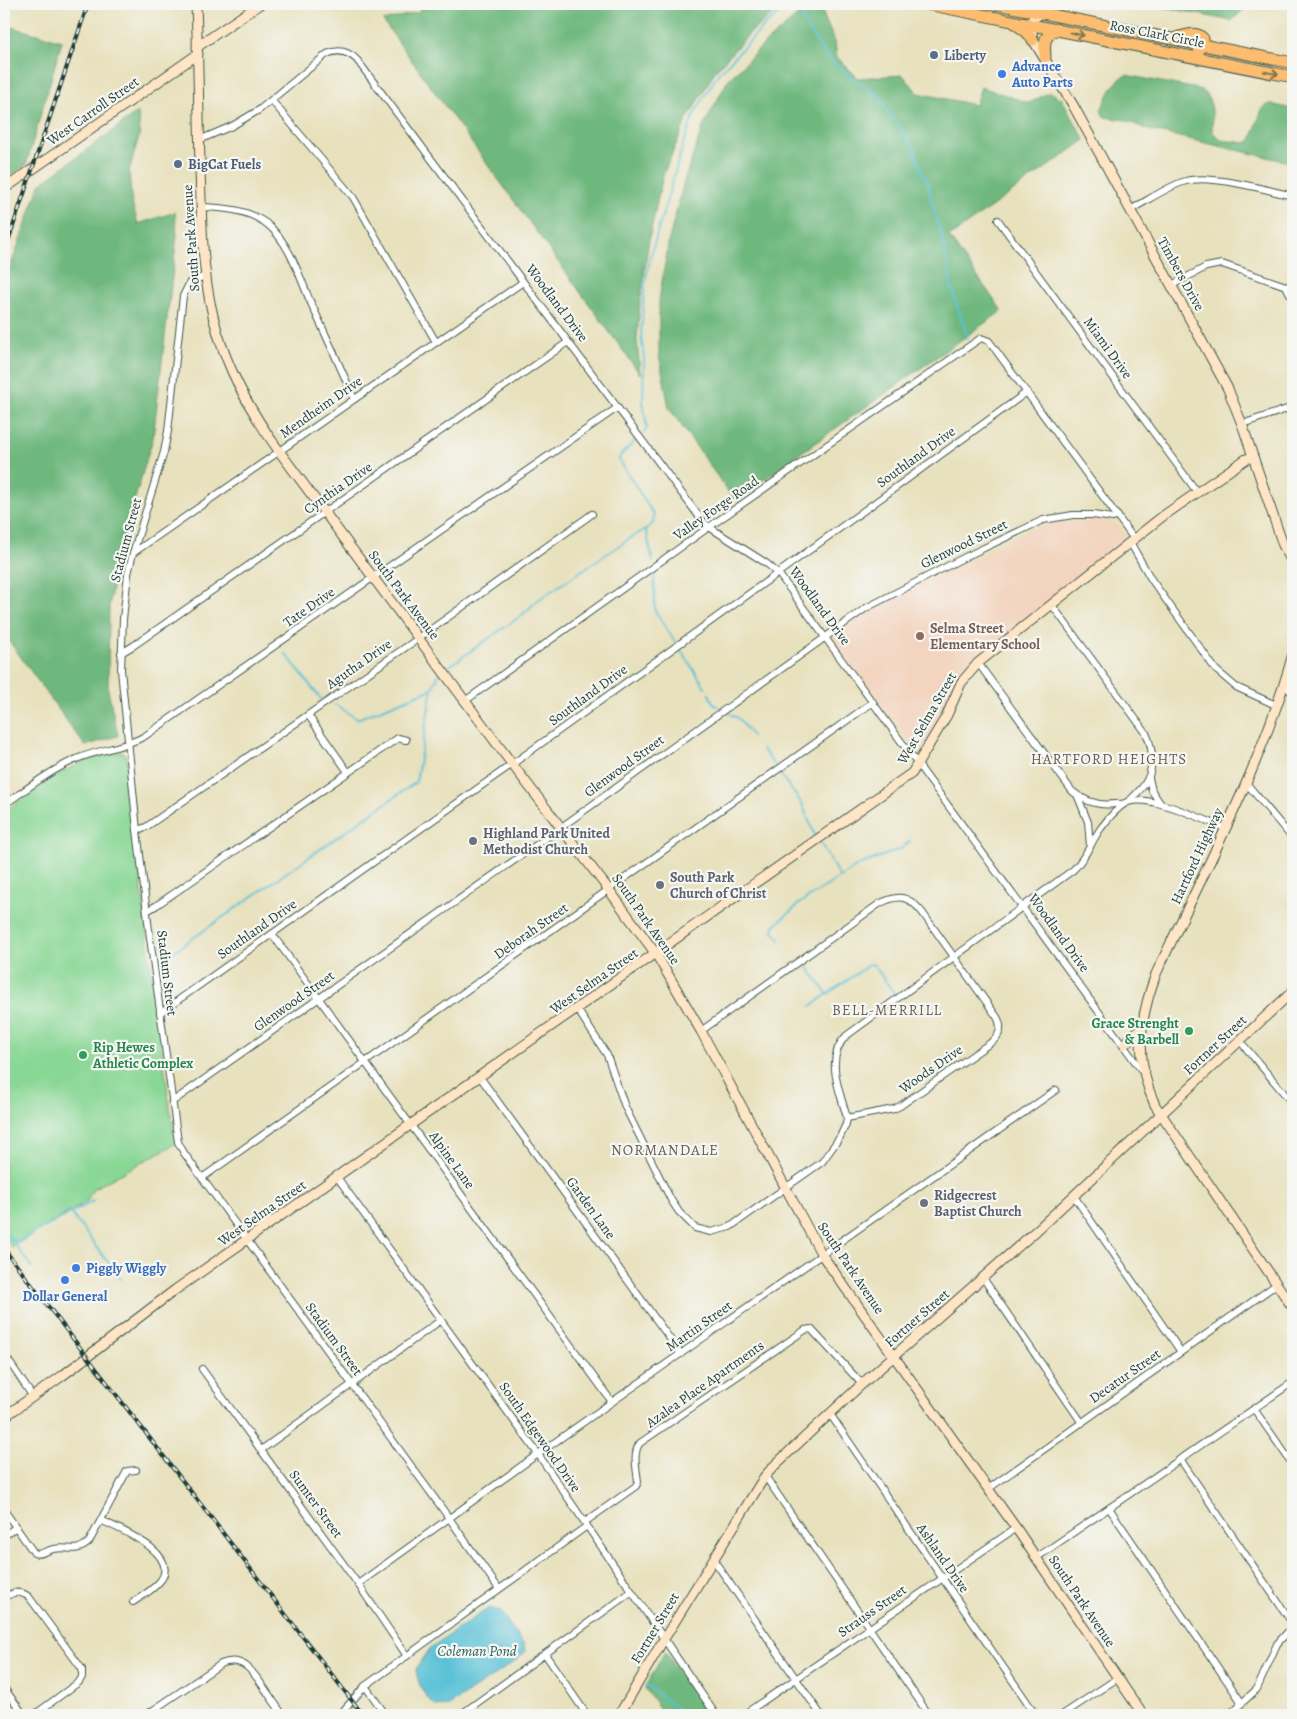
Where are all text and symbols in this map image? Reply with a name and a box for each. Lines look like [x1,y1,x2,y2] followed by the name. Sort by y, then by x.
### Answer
[1108,15,1206,53] street label: Ross Clark Circle
[1069,29,1085,39] one-way arrow
[944,46,987,65] place label: Liberty
[928,49,940,61] marker: Liberty
[1011,57,1073,92] place label: Advance Auto Parts
[996,68,1008,80] marker: Advance Auto Parts
[1263,68,1279,78] one-way arrow
[42,72,143,150] street label: West Carroll Street
[188,155,261,174] place label: BigCat Fuels
[172,158,184,170] marker: BigCat Fuels
[178,184,204,292] street label: South Park Avenue
[1153,234,1209,314] street label: Timbers Drive
[521,259,593,346] street label: Woodland Drive
[1079,313,1137,383] street label: Miami Drive
[276,372,366,442] street label: Mendheim Drive
[873,422,959,492] street label: Southland Drive
[300,457,376,519] street label: Cynthia Drive
[669,471,763,545] street label: Valley Forge Road
[106,495,146,584] street label: Stadium Street
[917,515,1011,573] street label: Glenwood Street
[364,546,444,644] street label: South Park Avenue
[784,562,855,649] street label: Woodland Drive
[280,582,338,632] street label: Tate Drive
[930,619,1040,654] place label: Selma Street Elementary School
[914,630,926,642] marker: Selma Street Elementary School
[322,635,395,694] street label: Agutha Drive
[545,660,631,730] street label: Southland Drive
[892,668,961,768] street label: West Selma Street
[580,730,668,801] street label: Glenwood Street
[1031,749,1187,769] district label: HARTFORD HEIGHTS
[1166,804,1228,907] street label: Hartford Highway
[483,824,610,859] place label: Highland Park United Methodist Church
[467,835,479,847] marker: Highland Park United Methodist Church
[670,868,767,903] place label: South Park Church of Christ
[607,870,685,968] street label: South Park Avenue
[654,879,666,891] marker: South Park Church of Christ
[1023,889,1094,976] street label: Woodland Drive
[213,895,301,963] street label: Southland Drive
[490,898,572,964] street label: Deborah Street
[152,929,182,1017] street label: Stadium Street
[545,943,642,1019] street label: West Selma Street
[250,966,339,1036] street label: Glenwood Street
[832,1000,942,1020] district label: BELL-MERRILL
[1179,1011,1251,1079] street label: Fortner Street
[1091,1014,1179,1049] place label: Grace Strenght & Barbell
[1183,1025,1195,1037] marker: Grace Strenght & Barbell
[92,1038,193,1073] place label: Rip Hewes Athletic Complex
[895,1040,966,1098] street label: Woods Drive
[77,1049,89,1061] marker: Rip Hewes Athletic Complex
[424,1127,479,1193] street label: Alpine Lane
[611,1140,719,1160] district label: NORMANDALE
[562,1173,620,1243] street label: Garden Lane
[213,1175,310,1251] street label: West Selma Street
[934,1186,1022,1221] place label: Ridgecrest Baptist Church
[918,1197,930,1209] marker: Ridgecrest Baptist Church
[813,1218,889,1318] street label: South Park Avenue
[86,1259,167,1278] place label: Piggly Wiggly
[70,1262,82,1274] marker: Piggly Wiggly
[59,1274,71,1286] marker: Dollar General
[881,1284,954,1351] street label: Fortner Street
[23,1287,108,1306] place label: Dollar General
[662,1296,736,1356] street label: Martin Street
[301,1298,367,1380] street label: Stadium Street
[641,1336,768,1433] street label: Azalea Place Apartments
[1085,1344,1165,1408] street label: Decatur Street
[495,1378,585,1496] street label: South Edgewood Drive
[285,1466,347,1542] street label: Sumter Street
[912,1519,974,1596] street label: Ashland Drive
[1044,1551,1120,1651] street label: South Park Avenue
[834,1580,910,1642] street label: Strauss Street
[626,1588,684,1667] street label: Fortner Street
[437,1641,517,1661] water label: Coleman Pond

